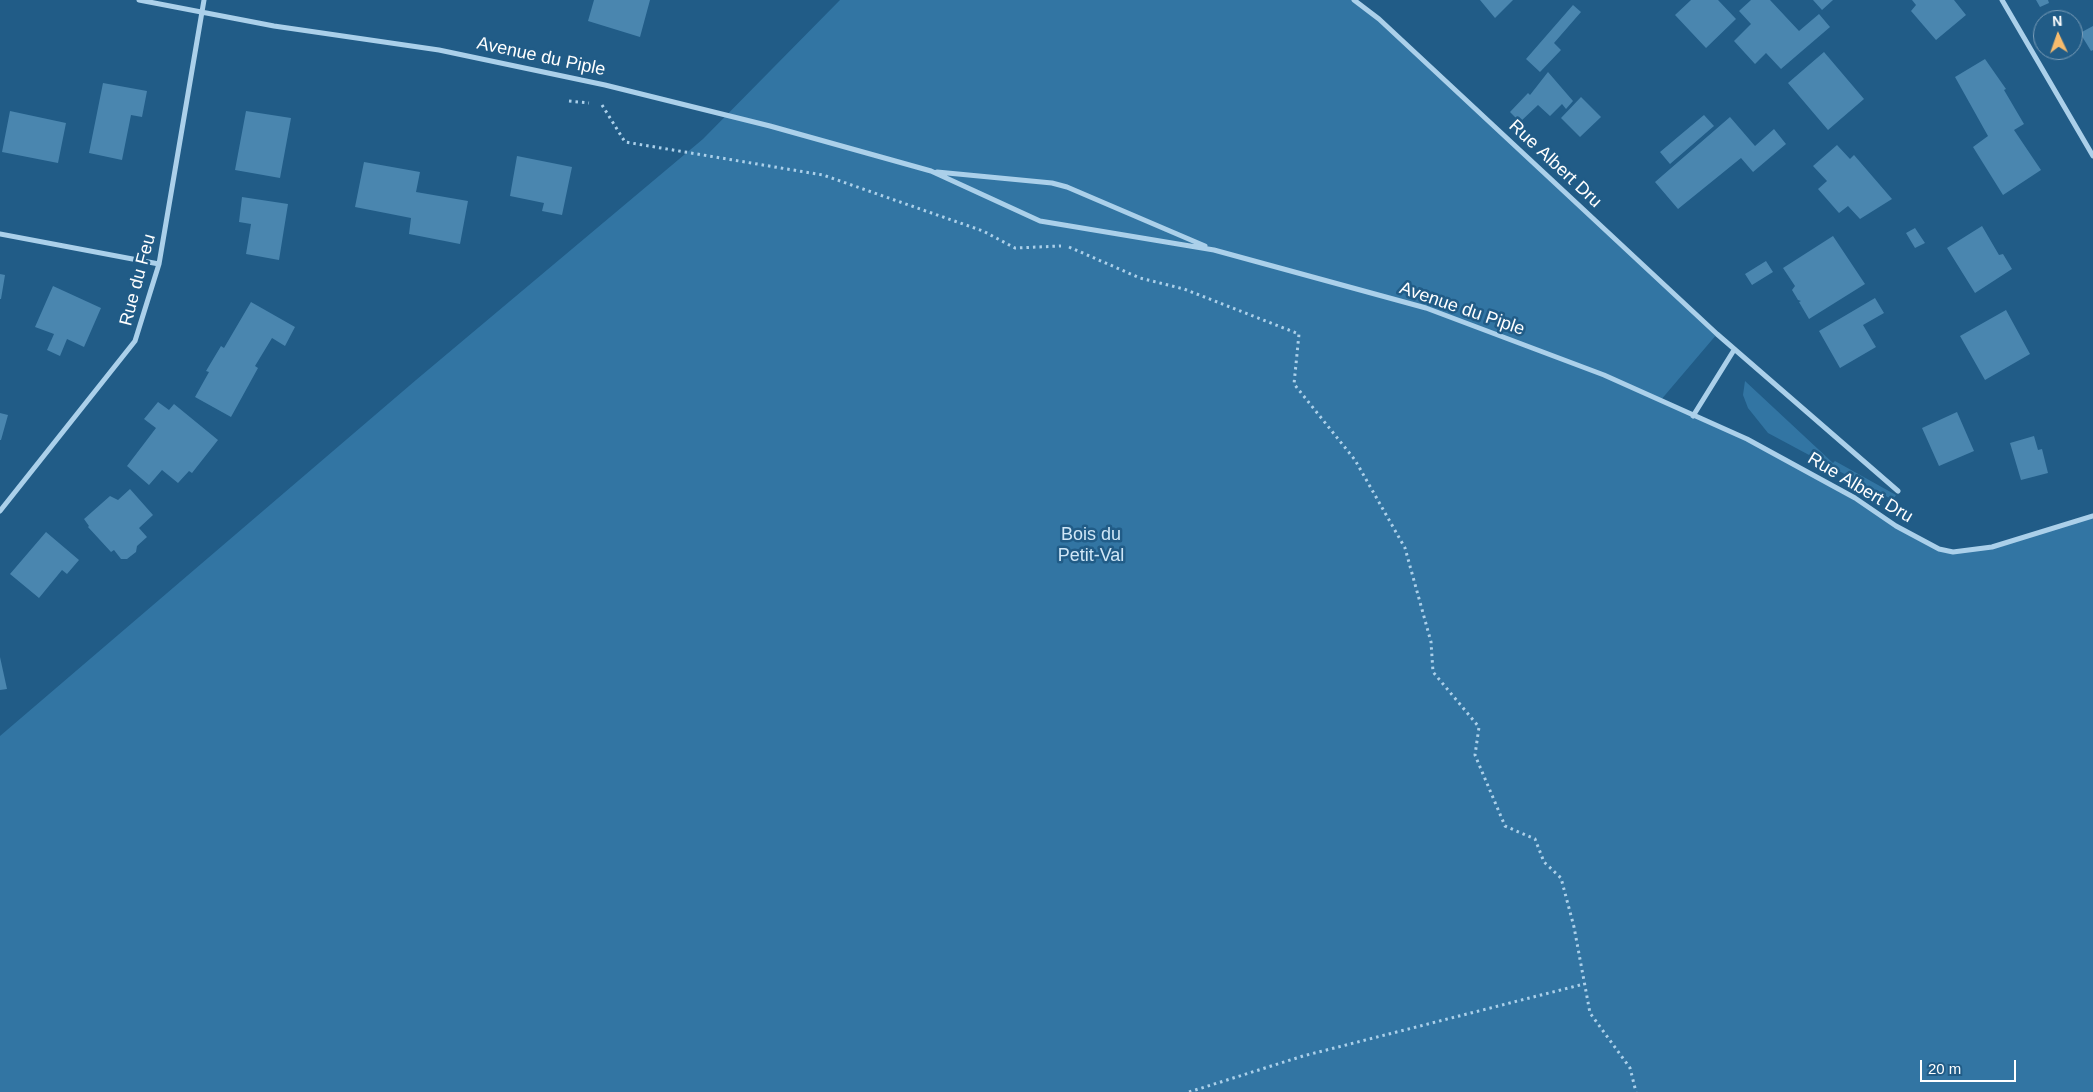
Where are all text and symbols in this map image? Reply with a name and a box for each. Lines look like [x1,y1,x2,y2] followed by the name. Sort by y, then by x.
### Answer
[2033,10,2083,60] north arrow
[2052,13,2063,29] text: N
[475,33,607,81] street label: Avenue du Piple
[1504,116,1606,212] street label: Rue Albert Dru
[115,232,161,328] street label: Rue du Feu
[1397,278,1527,340] street label: Avenue du Piple
[1803,448,1917,528] street label: Rue Albert Dru
[1058,524,1124,566] park label: Bois du Petit-Val
[1923,1050,2019,1082] scale bar
[1928,1060,1961,1077] text: 20 m

